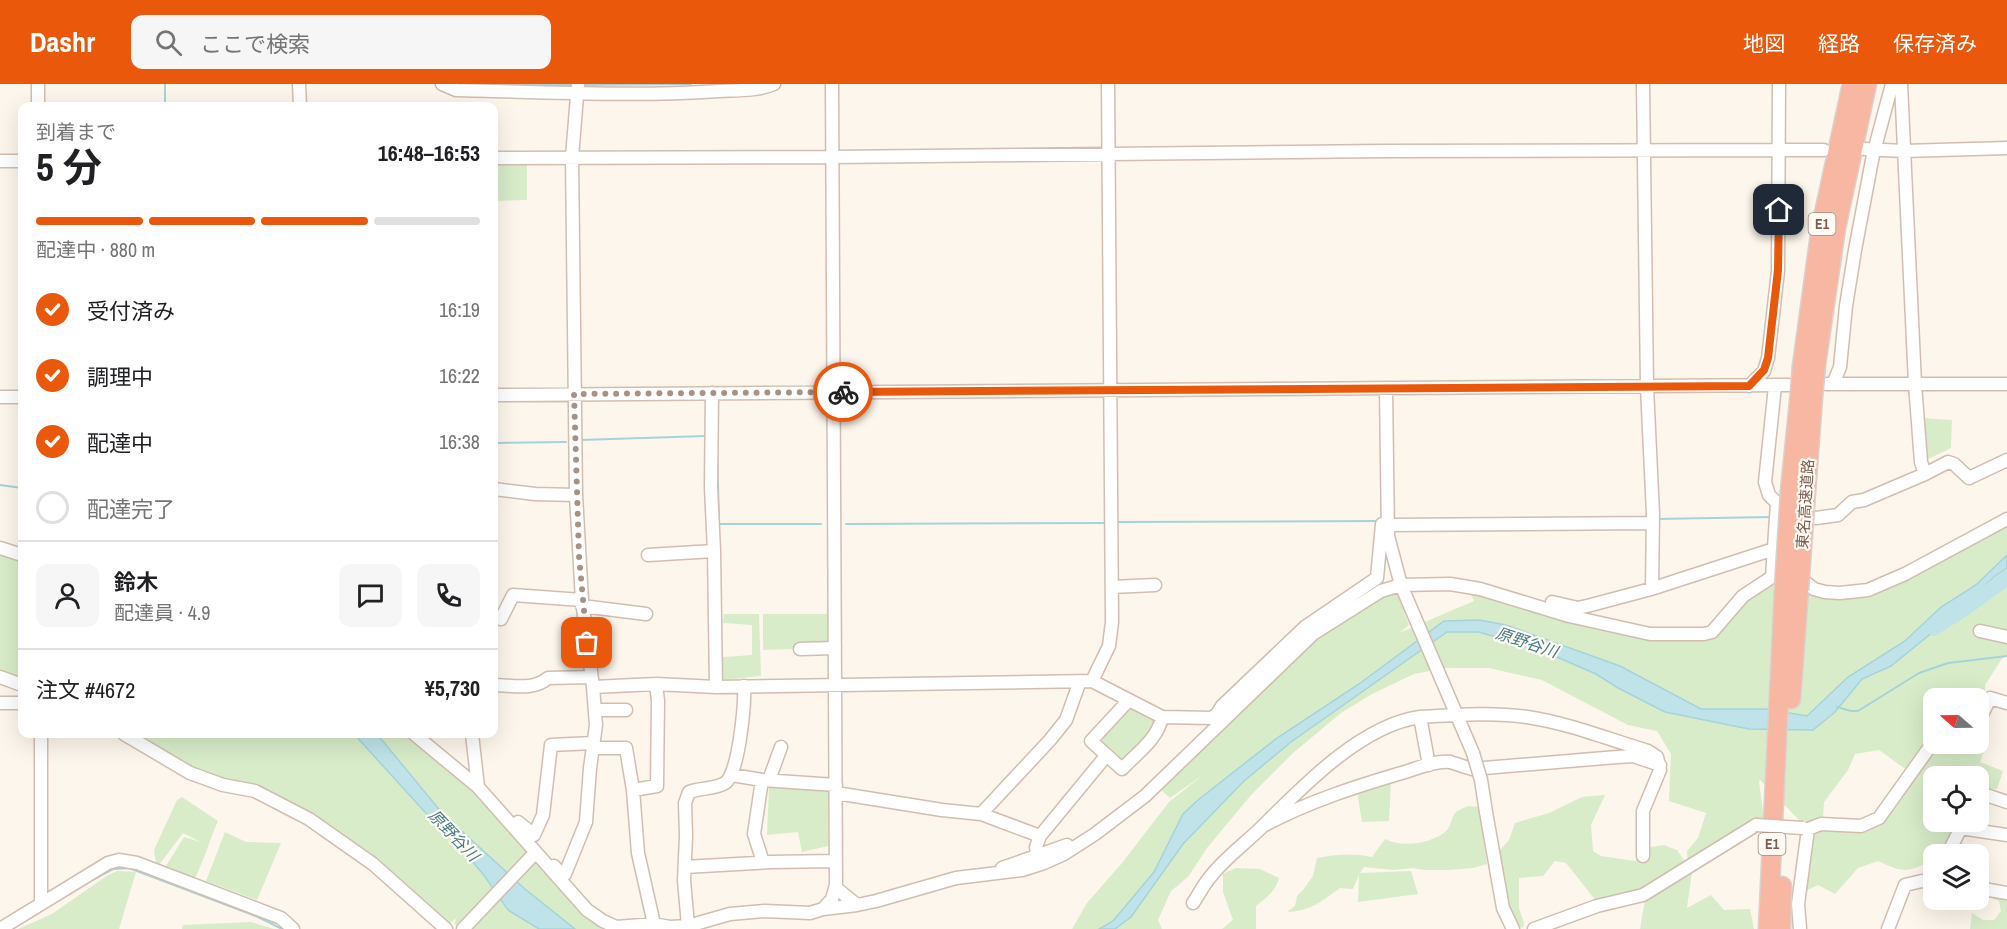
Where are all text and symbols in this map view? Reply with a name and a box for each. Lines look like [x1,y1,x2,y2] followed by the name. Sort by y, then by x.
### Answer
[131,15,551,69] search box
[30,23,95,61] text: Dashr
[152,26,185,59] icon: search
[200,29,310,59] text: ここで検索
[1743,29,1785,58] text: 地図
[1818,29,1860,58] text: 経路
[1893,29,1977,58] text: 保存済み
[36,118,116,145] text: 到着まで
[378,138,480,168] text: 16:48–16:53
[36,141,102,193] text: 5 分
[1753,184,1804,235] pin
[1762,193,1795,226] icon: home
[1808,213,1836,235] road number: E1
[36,236,155,263] text: 配達中 · 880 m
[36,293,69,326] icon: check
[87,296,175,326] text: 受付済み
[439,296,480,323] text: 16:19
[36,359,69,392] icon: check
[87,362,153,392] text: 調理中
[439,362,480,389] text: 16:22
[813,362,873,422] courier
[827,376,860,409] icon: bike
[36,425,69,458] icon: check
[87,428,153,458] text: 配達中
[439,428,480,455] text: 16:38
[1791,458,1819,550] street label: 東名高速道路
[87,494,175,524] text: 配達完了
[36,564,99,627] button: person
[339,564,402,627] button: chat
[417,564,480,627] button: phone
[114,567,158,597] text: 鈴木
[114,599,210,626] text: 配達員 · 4.9
[561,617,612,668] pin
[1493,622,1563,663] water label: 原野谷川
[570,626,603,659] icon: bag
[425,673,480,703] text: ¥5,730
[36,675,135,705] text: 注文 #4672
[1923,688,1989,754] north arrow
[1923,688,1989,910] map controls
[1923,766,1989,832] button: locate
[424,804,486,867] water label: 原野谷川
[1758,833,1786,855] road number: E1
[1923,844,1989,910] button: layers

